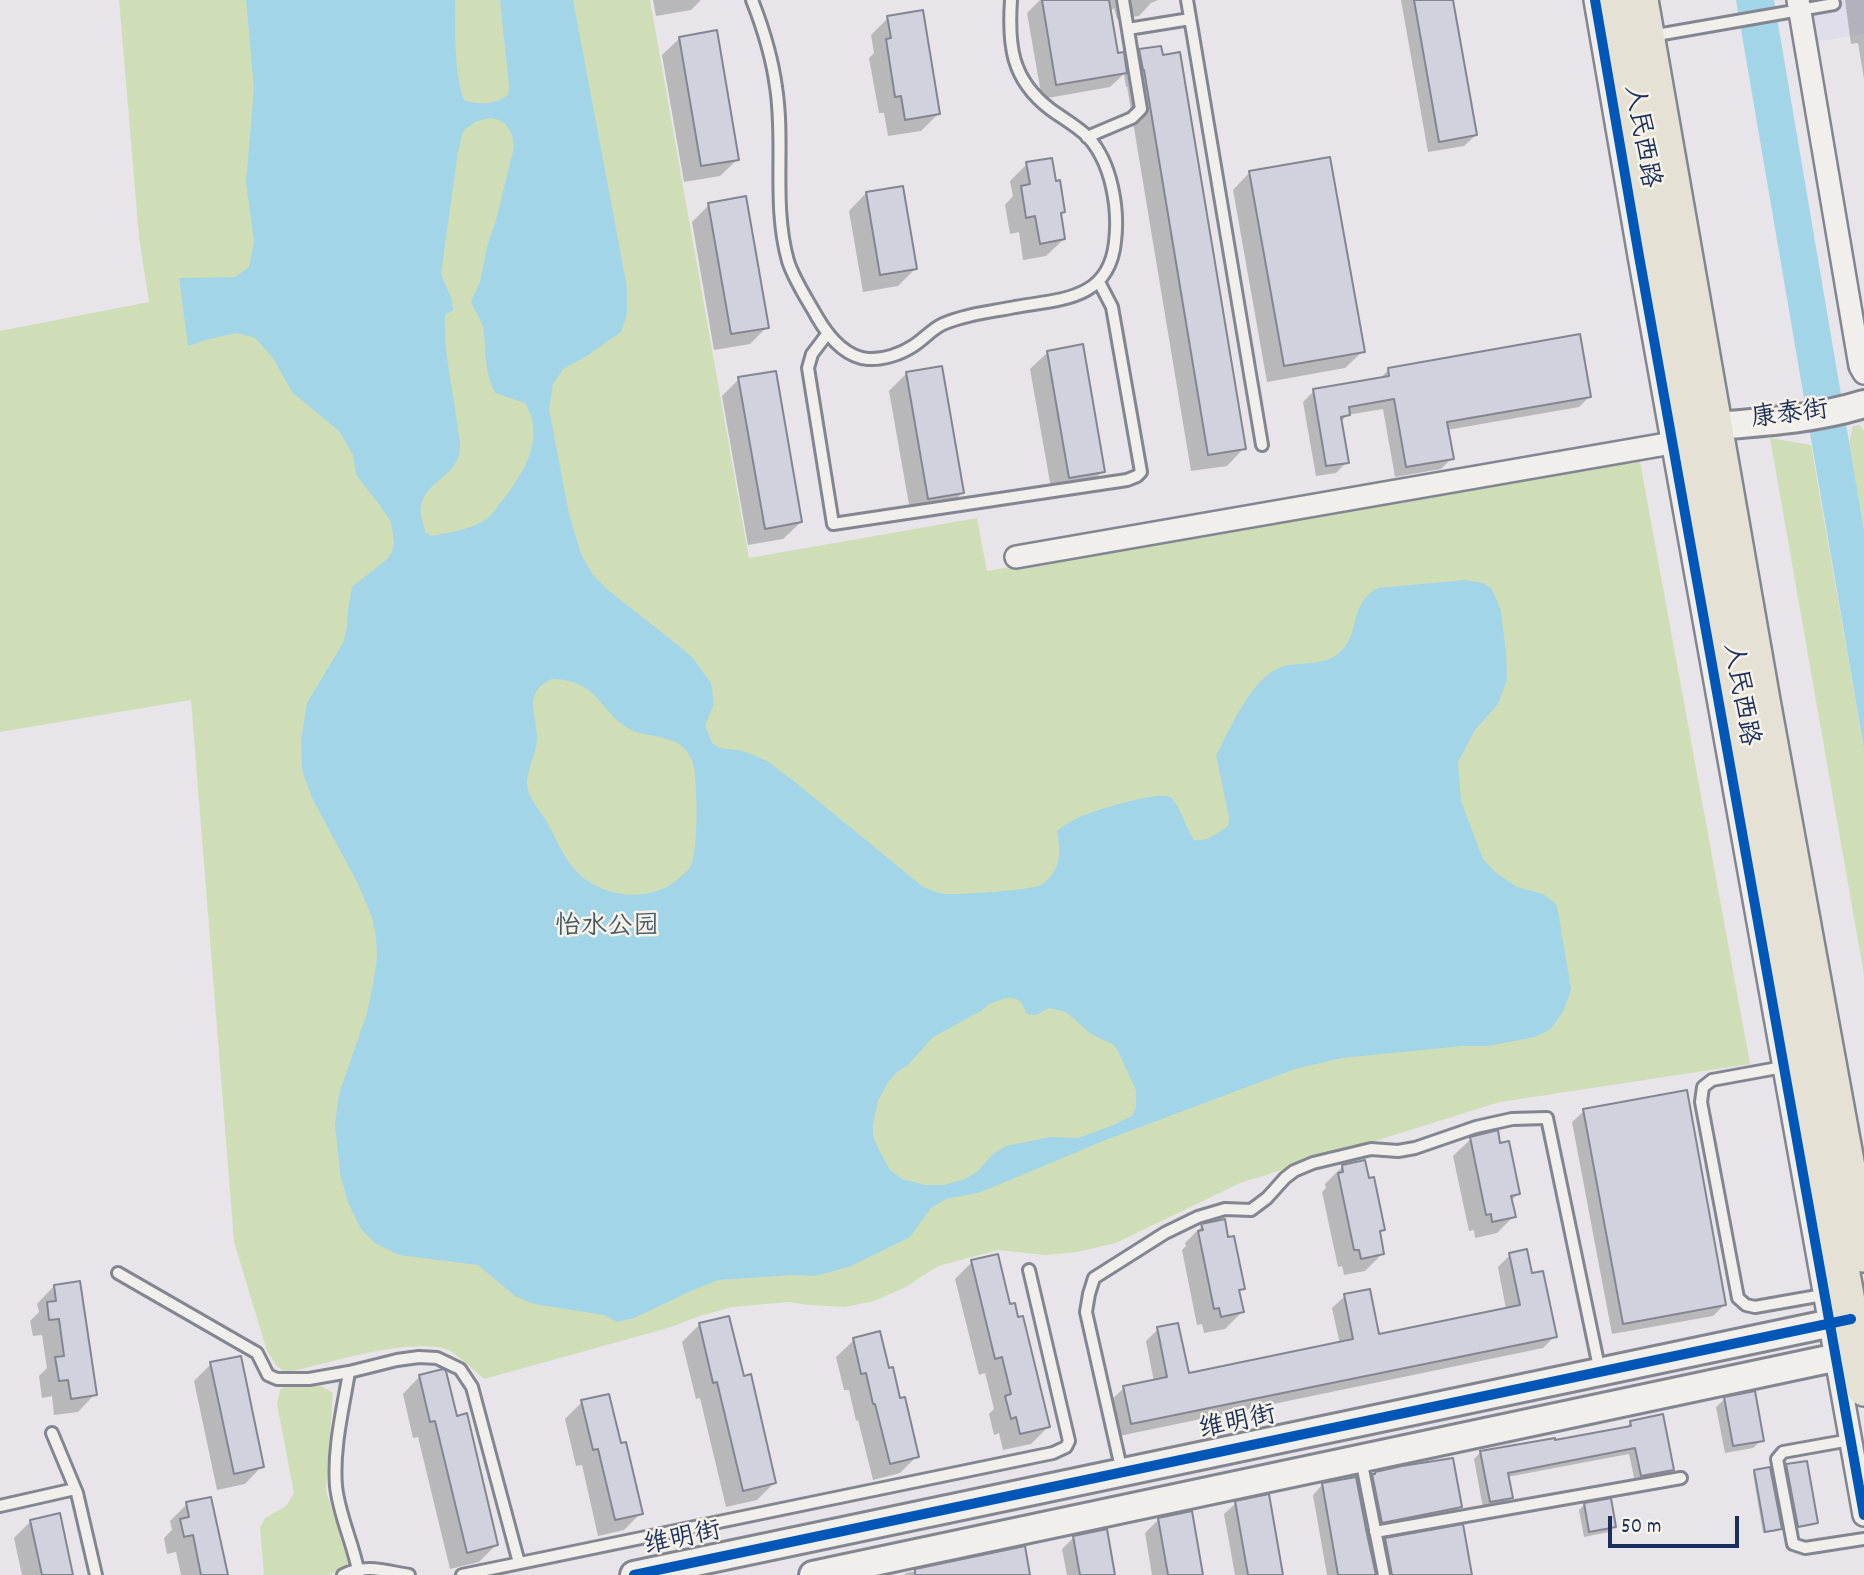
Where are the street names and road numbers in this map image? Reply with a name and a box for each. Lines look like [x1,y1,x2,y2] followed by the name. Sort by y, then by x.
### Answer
[1615,83,1663,191] street label: 人民西路
[1749,397,1831,437] street label: 康泰街
[1714,641,1762,749] street label: 人民西路
[1197,1402,1279,1448] street label: 维明街
[642,1518,724,1564] street label: 维明街

